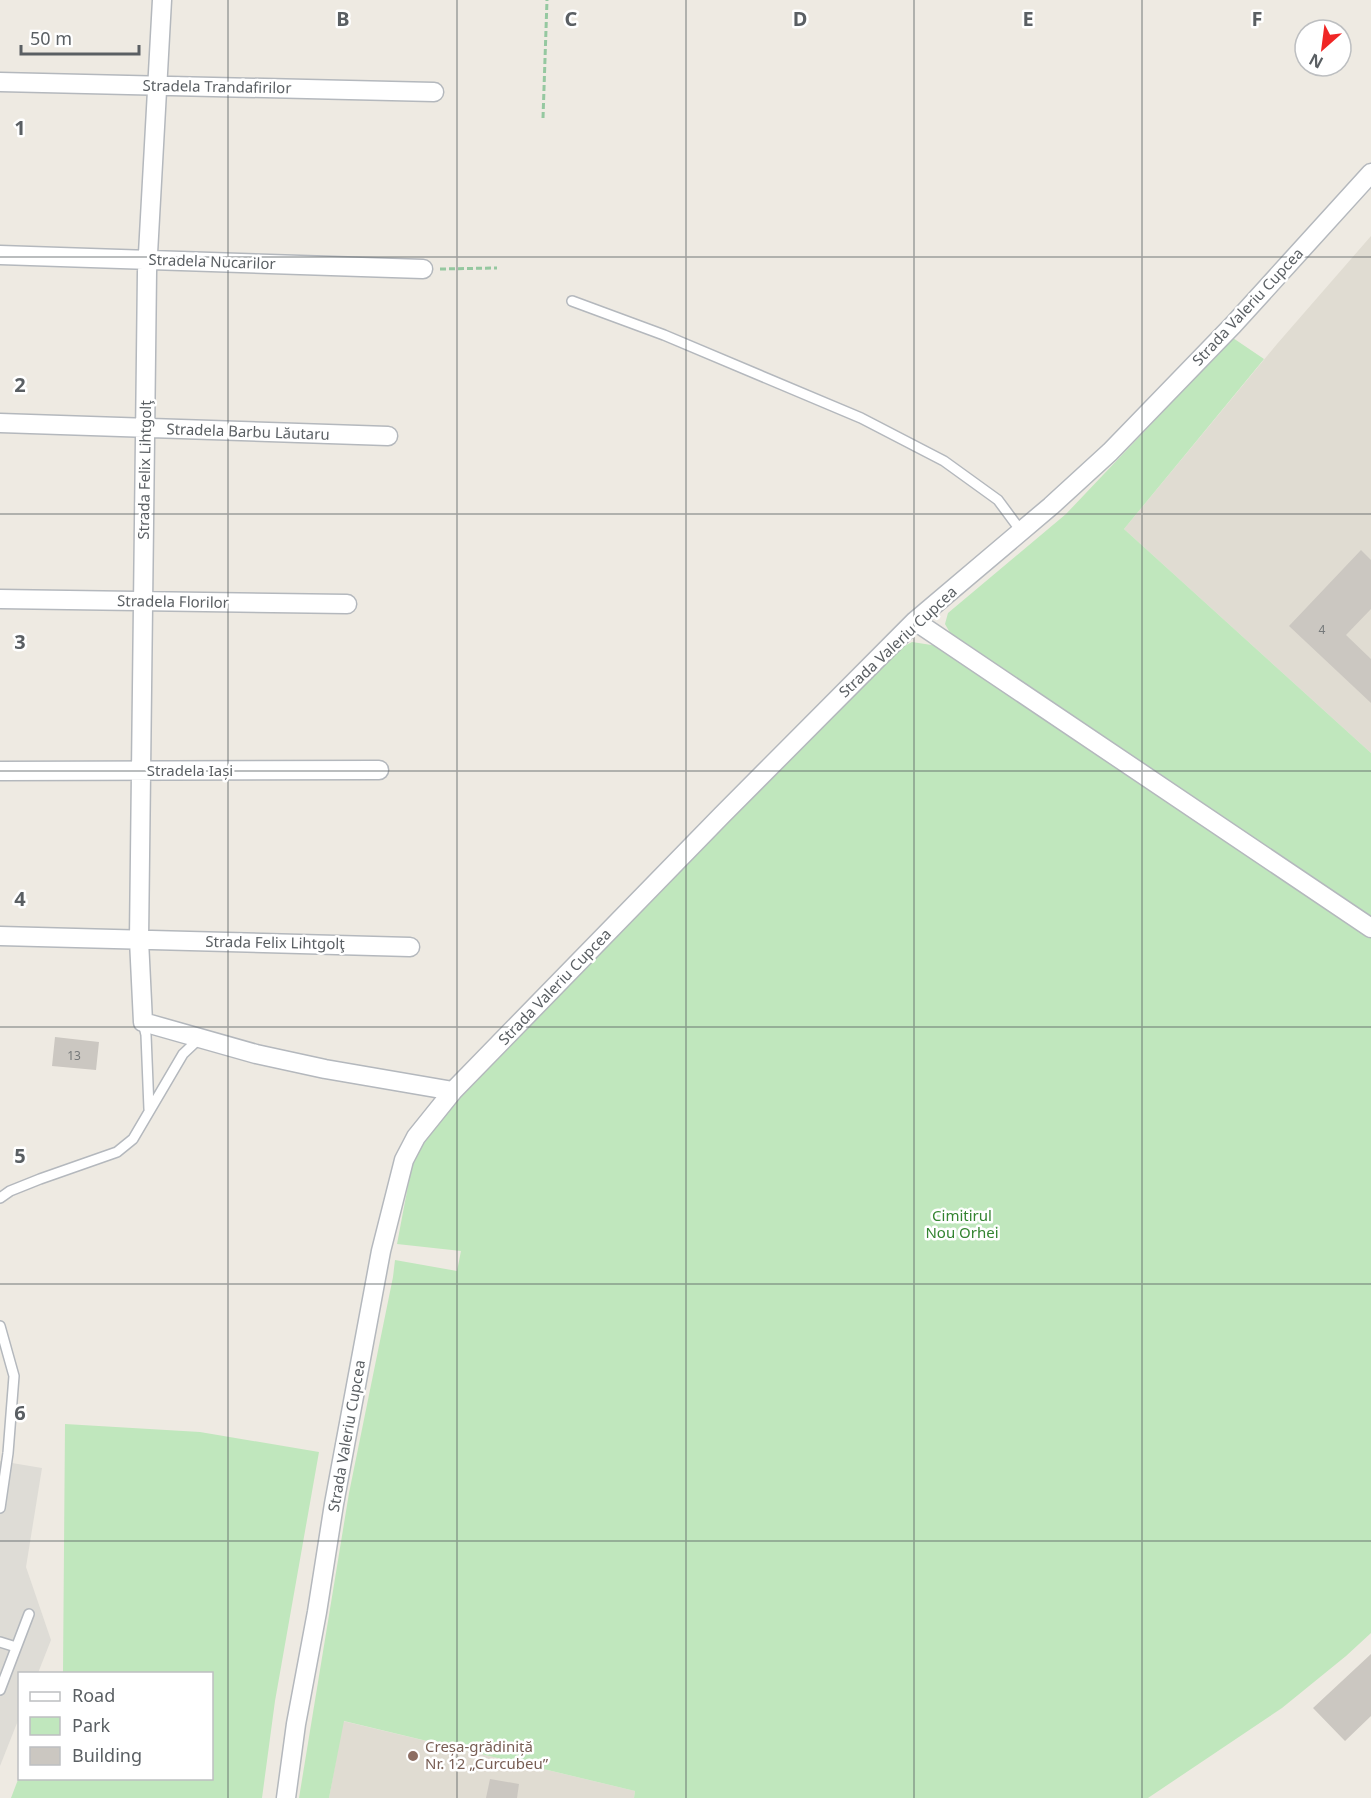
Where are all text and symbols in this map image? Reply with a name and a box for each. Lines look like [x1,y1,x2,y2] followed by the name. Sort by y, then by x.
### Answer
[336,5,350,32] text: B
[565,5,578,32] text: C
[793,5,807,32] text: D
[1022,5,1034,32] text: E
[1252,5,1262,32] text: F
[21,18,140,56] scale bar
[1293,18,1353,78] north arrow
[30,26,72,50] text: 50 m
[1305,48,1327,74] text: N
[142,75,292,97] street label: Stradela Trandafirilor
[14,114,26,141] text: 1
[1187,243,1307,370] street label: Strada Valeriu Cupcea
[148,249,276,273] street label: Stradela Nucarilor
[14,371,26,398] text: 2
[133,400,155,540] street label: Strada Felix Lihtgolţ
[166,418,330,444] street label: Stradela Barbu Lăutaru
[834,581,961,701] street label: Strada Valeriu Cupcea
[117,590,229,612] street label: Stradela Florilor
[1319,621,1326,638] house number: 4
[14,628,26,655] text: 3
[147,760,233,780] street label: Stradela Iași
[14,885,26,912] text: 4
[494,924,615,1049] street label: Strada Valeriu Cupcea
[205,931,345,953] street label: Strada Felix Lihtgolţ
[67,1047,81,1064] house number: 13
[14,1142,26,1169] text: 5
[925,1205,999,1242] park label: Cimitirul Nou Orhei
[323,1358,369,1514] street label: Strada Valeriu Cupcea
[14,1399,26,1426] text: 6
[18,1672,213,1780] legend
[72,1683,115,1707] text: Road
[72,1713,110,1737] text: Park
[425,1736,549,1773] place label: Creșa-grădiniță Nr. 12 „Curcubeu”
[72,1743,142,1767] text: Building
[406,1749,420,1763] marker: Creșa-grădiniță Nr. 12 „Curcubeu”

